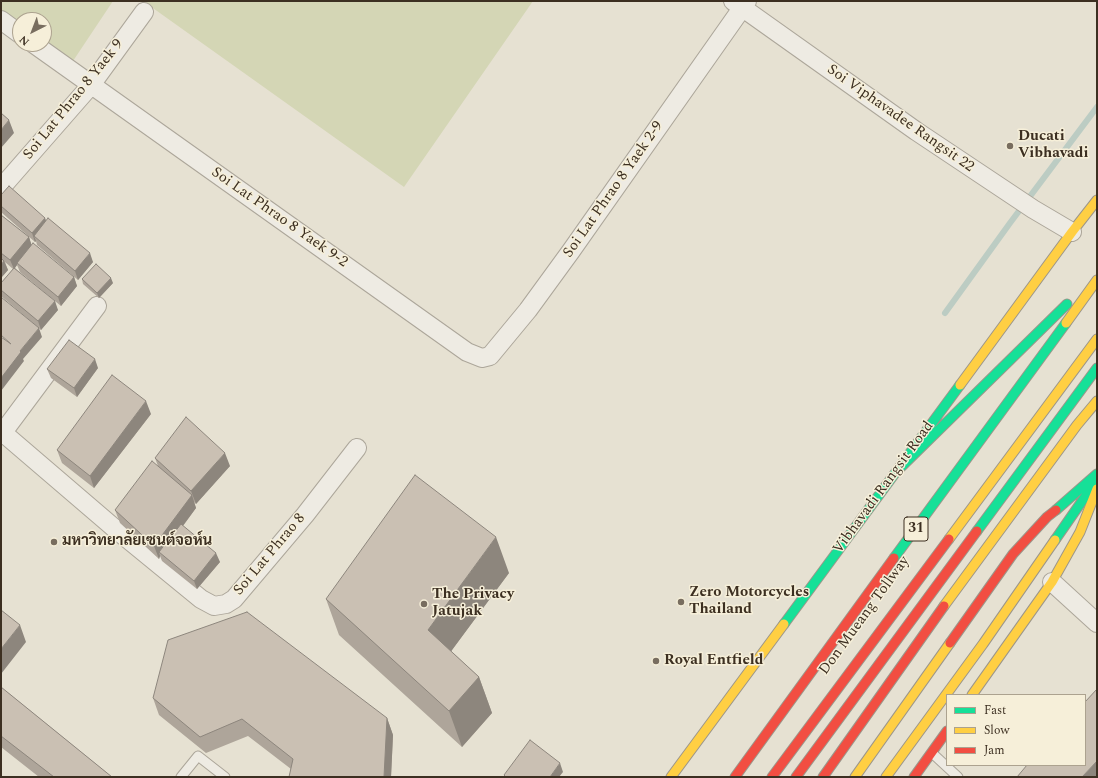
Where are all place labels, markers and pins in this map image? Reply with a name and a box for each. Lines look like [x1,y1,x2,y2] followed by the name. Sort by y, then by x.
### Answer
[1018,128,1088,163] place label: Ducati Vibhavadi
[1005,141,1015,151] marker: Ducati Vibhavadi
[62,533,212,551] place label: มหาวิทยาลัยเซนต์จอห์น
[49,537,59,547] marker: มหาวิทยาลัยเซนต์จอห์น
[689,584,809,619] place label: Zero Motorcycles Thailand
[432,586,514,621] place label: The Privacy Jatujak
[676,597,686,607] marker: Zero Motorcycles Thailand
[419,599,429,609] marker: The Privacy Jatujak
[664,652,763,670] place label: Royal Entfield
[651,656,661,666] marker: Royal Entfield

